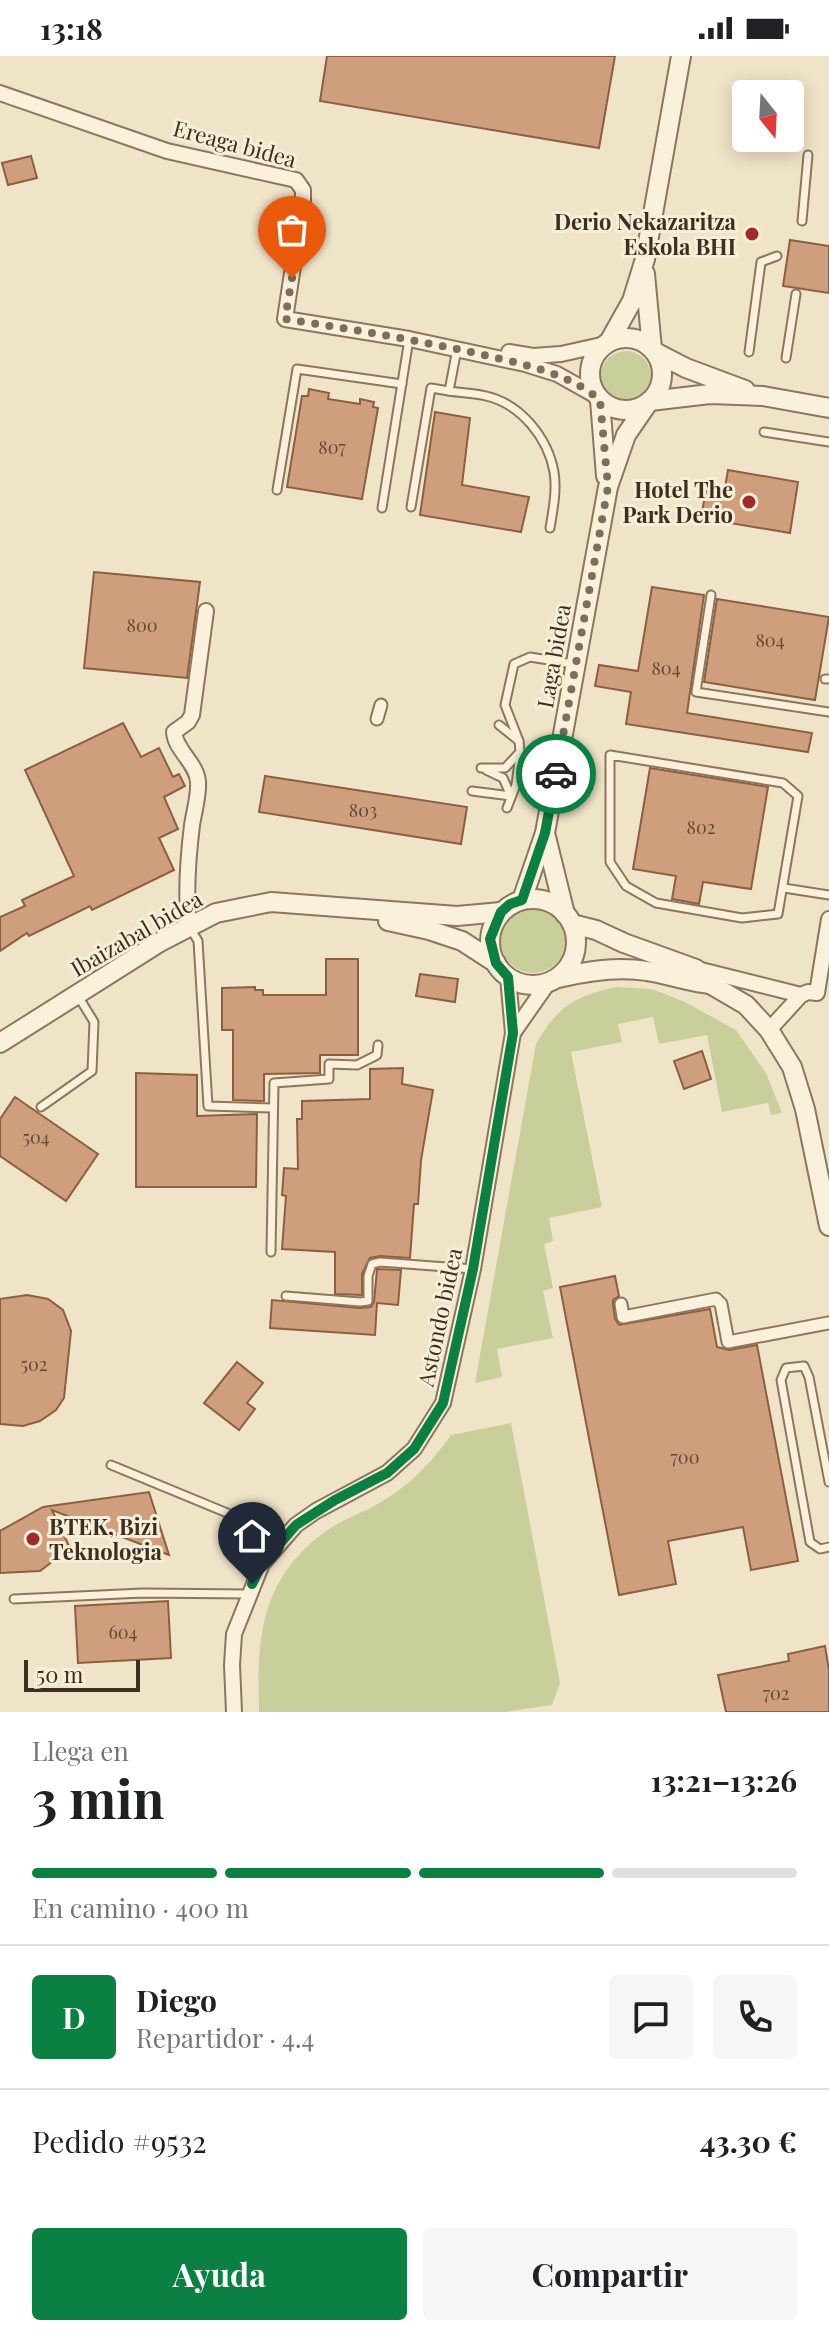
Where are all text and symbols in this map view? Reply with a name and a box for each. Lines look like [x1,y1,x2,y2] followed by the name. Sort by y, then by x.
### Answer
[40,8,103,48] text: 13:18
[732,80,804,152] north arrow
[732,80,804,152] map controls
[170,112,300,174] street label: Ereaga bidea
[258,196,326,278] pin
[554,206,737,261] place label: Derio Nekazaritza Eskola BHI
[270,208,314,252] icon: bag
[743,225,761,243] marker: Derio Nekazaritza Eskola BHI
[318,435,346,459] house number: 807
[623,474,733,529] place label: Hotel The Park Derio
[740,493,758,511] marker: Hotel The Park Derio
[529,602,577,710] street label: Laga bidea
[127,613,157,637] house number: 800
[755,628,785,652] house number: 804
[651,656,681,680] house number: 804
[516,734,596,814] courier
[534,752,578,796] icon: car
[349,798,377,822] house number: 803
[687,815,715,839] house number: 802
[65,883,207,983] street label: Ibaizabal bidea
[22,1125,50,1149] house number: 504
[409,1245,468,1390] street label: Astondo bidea
[21,1352,47,1376] house number: 502
[671,1445,699,1469] house number: 700
[218,1502,286,1584] pin
[49,1511,163,1566] place label: BTEK, Bizi Teknologia
[230,1514,274,1558] icon: home
[24,1530,42,1548] marker: BTEK, Bizi Teknologia
[109,1620,138,1644] house number: 604
[24,1656,140,1692] scale bar
[36,1659,83,1689] text: 50 m
[763,1681,789,1705] house number: 702
[32,1733,129,1768] text: Llega en
[650,1760,797,1800] text: 13:21–13:26
[32,1763,165,1832] text: 3 min
[32,1890,249,1925] text: En camino · 400 m
[609,1975,693,2059] button: chat
[713,1975,797,2059] button: phone
[136,1980,217,2020] text: Diego
[62,1997,86,2037] text: D
[136,2020,314,2055] text: Repartidor · 4.4
[32,2121,207,2161] text: Pedido #9532
[700,2121,797,2161] text: 43.30 €
[32,2228,407,2320] button: Ayuda
[423,2228,797,2320] button: Compartir

